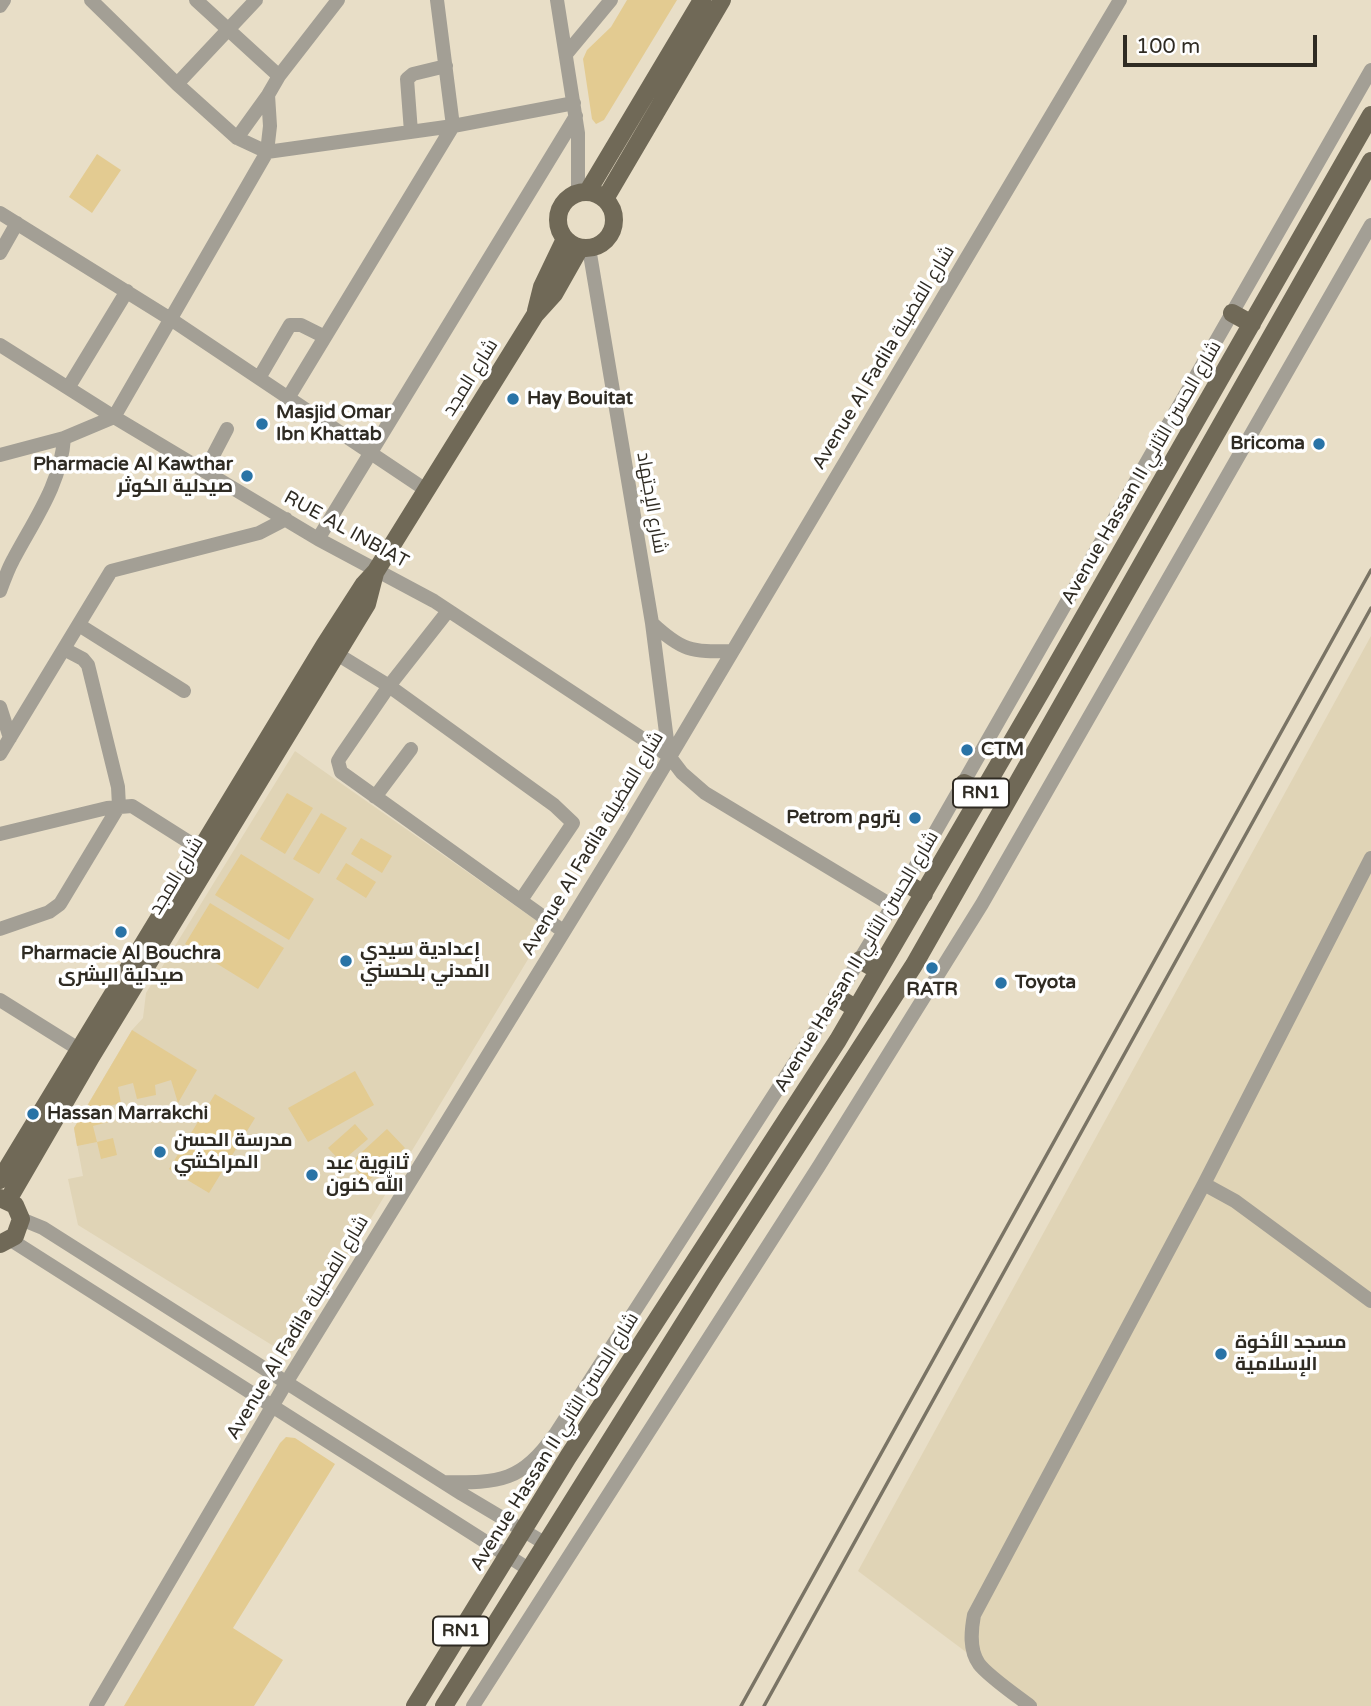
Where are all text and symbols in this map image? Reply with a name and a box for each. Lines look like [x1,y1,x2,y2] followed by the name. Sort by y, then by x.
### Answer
[1126,21,1320,65] scale bar
[1136,34,1200,59] text: 100 m
[808,242,960,474] street label: Avenue Al Fadila شارع الفضيلة
[438,335,504,421] street label: شارع المجد
[1057,337,1227,609] street label: Avenue Hassan II شارع الحسن الثاني
[527,388,633,410] place label: Hay Bouitat
[505,391,521,407] marker: Hay Bouitat
[276,402,391,446] place label: Masjid Omar Ibn Khattab
[254,416,270,432] marker: Masjid Omar Ibn Khattab
[1230,433,1305,455] place label: Bricoma
[1311,436,1327,452] marker: Bricoma
[631,451,671,555] street label: شارع الإجتهاد
[33,454,233,498] place label: Pharmacie Al Kawthar صيدلية الكوثر
[239,468,255,484] marker: Pharmacie Al Kawthar صيدلية الكوثر
[280,486,412,574] street label: RUE AL INBIAT
[517,728,669,960] street label: Avenue Al Fadila شارع الفضيلة
[981,739,1024,761] place label: CTM
[959,742,975,758] marker: CTM
[953,778,1009,808] road number: RN1
[786,807,901,829] place label: Petrom بتروم
[907,810,923,826] marker: Petrom بتروم
[770,827,944,1097] street label: Avenue Hassan II شارع الحسن الثاني
[145,833,209,919] street label: شارع المجد
[113,924,129,940] marker: Pharmacie Al Bouchra صيدلية البشرى
[360,939,490,983] place label: إعدادية سيدي المدني بلحسني
[21,943,221,987] place label: Pharmacie Al Bouchra صيدلية البشرى
[338,953,354,969] marker: إعدادية سيدي المدني بلحسني
[924,960,940,976] marker: RATR
[1015,972,1076,994] place label: Toyota
[993,975,1009,991] marker: Toyota
[906,979,958,1001] place label: RATR
[47,1103,208,1125] place label: Hassan Marrakchi
[25,1106,41,1122] marker: Hassan Marrakchi
[174,1130,293,1174] place label: مدرسة الحسن المراكشي
[152,1144,168,1160] marker: مدرسة الحسن المراكشي
[326,1153,409,1197] place label: ثانوية عبد الله كنون
[304,1167,320,1183] marker: ثانوية عبد الله كنون
[222,1212,374,1444] street label: Avenue Al Fadila شارع الفضيلة
[466,1309,644,1575] street label: Avenue Hassan II شارع الحسن الثاني
[1235,1332,1347,1376] place label: مسجد الأخوة الإسلامية
[1213,1346,1229,1362] marker: مسجد الأخوة الإسلامية
[433,1616,489,1646] road number: RN1

